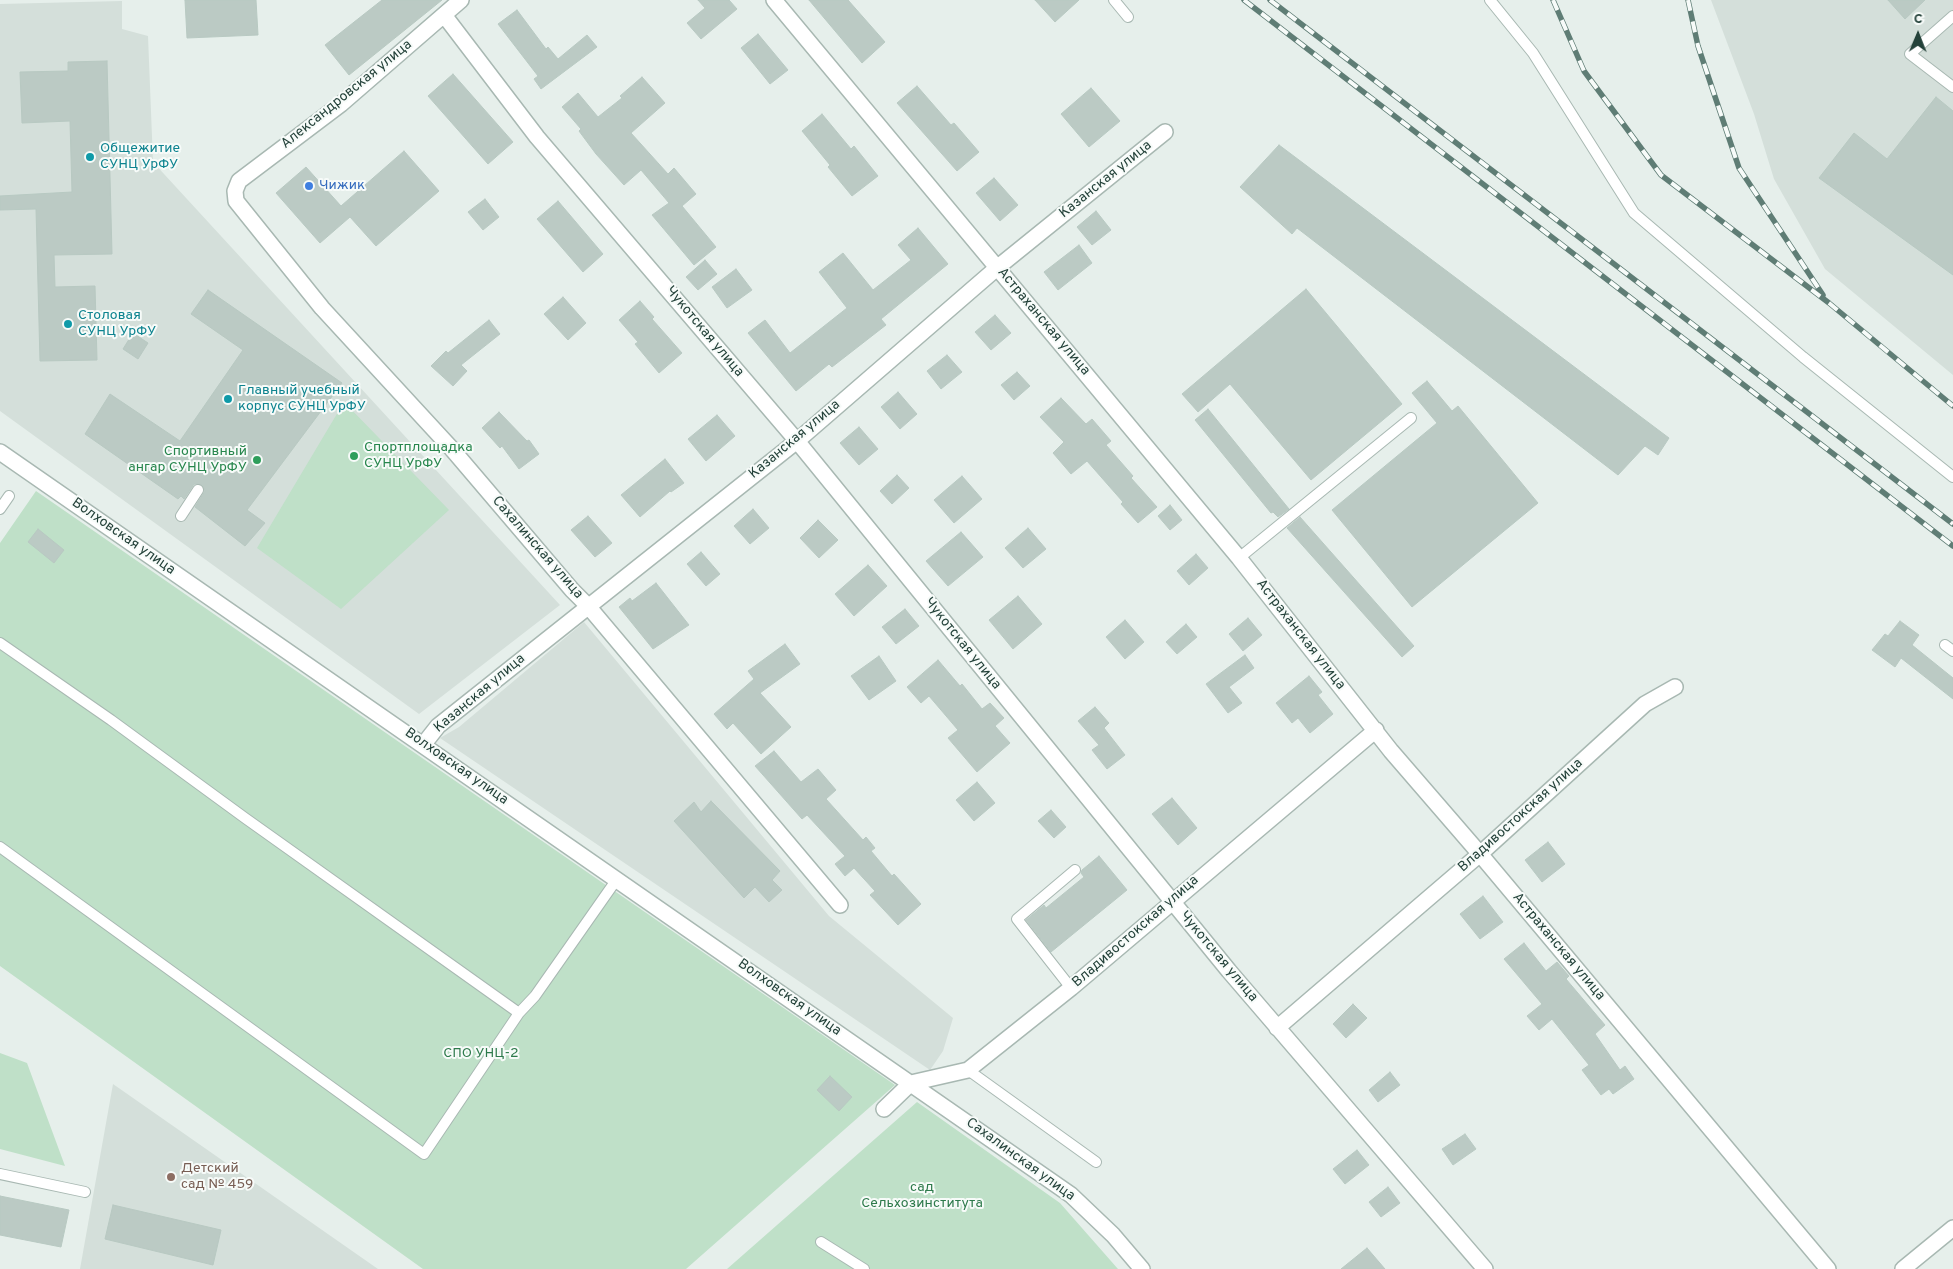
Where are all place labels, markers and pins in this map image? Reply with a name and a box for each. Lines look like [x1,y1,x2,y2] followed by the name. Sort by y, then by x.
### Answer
[100,141,180,174] place label: Общежитие СУНЦ УрФУ
[84,151,96,163] marker: Общежитие СУНЦ УрФУ
[319,178,365,194] place label: Чижик
[303,180,315,192] marker: Чижик
[78,308,156,341] place label: Столовая СУНЦ УрФУ
[62,318,74,330] marker: Столовая СУНЦ УрФУ
[238,383,366,416] place label: Главный учебный корпус СУНЦ УрФУ
[222,393,234,405] marker: Главный учебный корпус СУНЦ УрФУ
[364,440,473,472] place label: Спортплощадка СУНЦ УрФУ
[128,444,247,477] place label: Спортивный ангар СУНЦ УрФУ
[348,450,360,462] marker: Спортплощадка СУНЦ УрФУ
[251,454,263,466] marker: Спортивный ангар СУНЦ УрФУ
[181,1161,253,1194] place label: Детский сад № 459
[165,1171,177,1183] marker: Детский сад № 459

